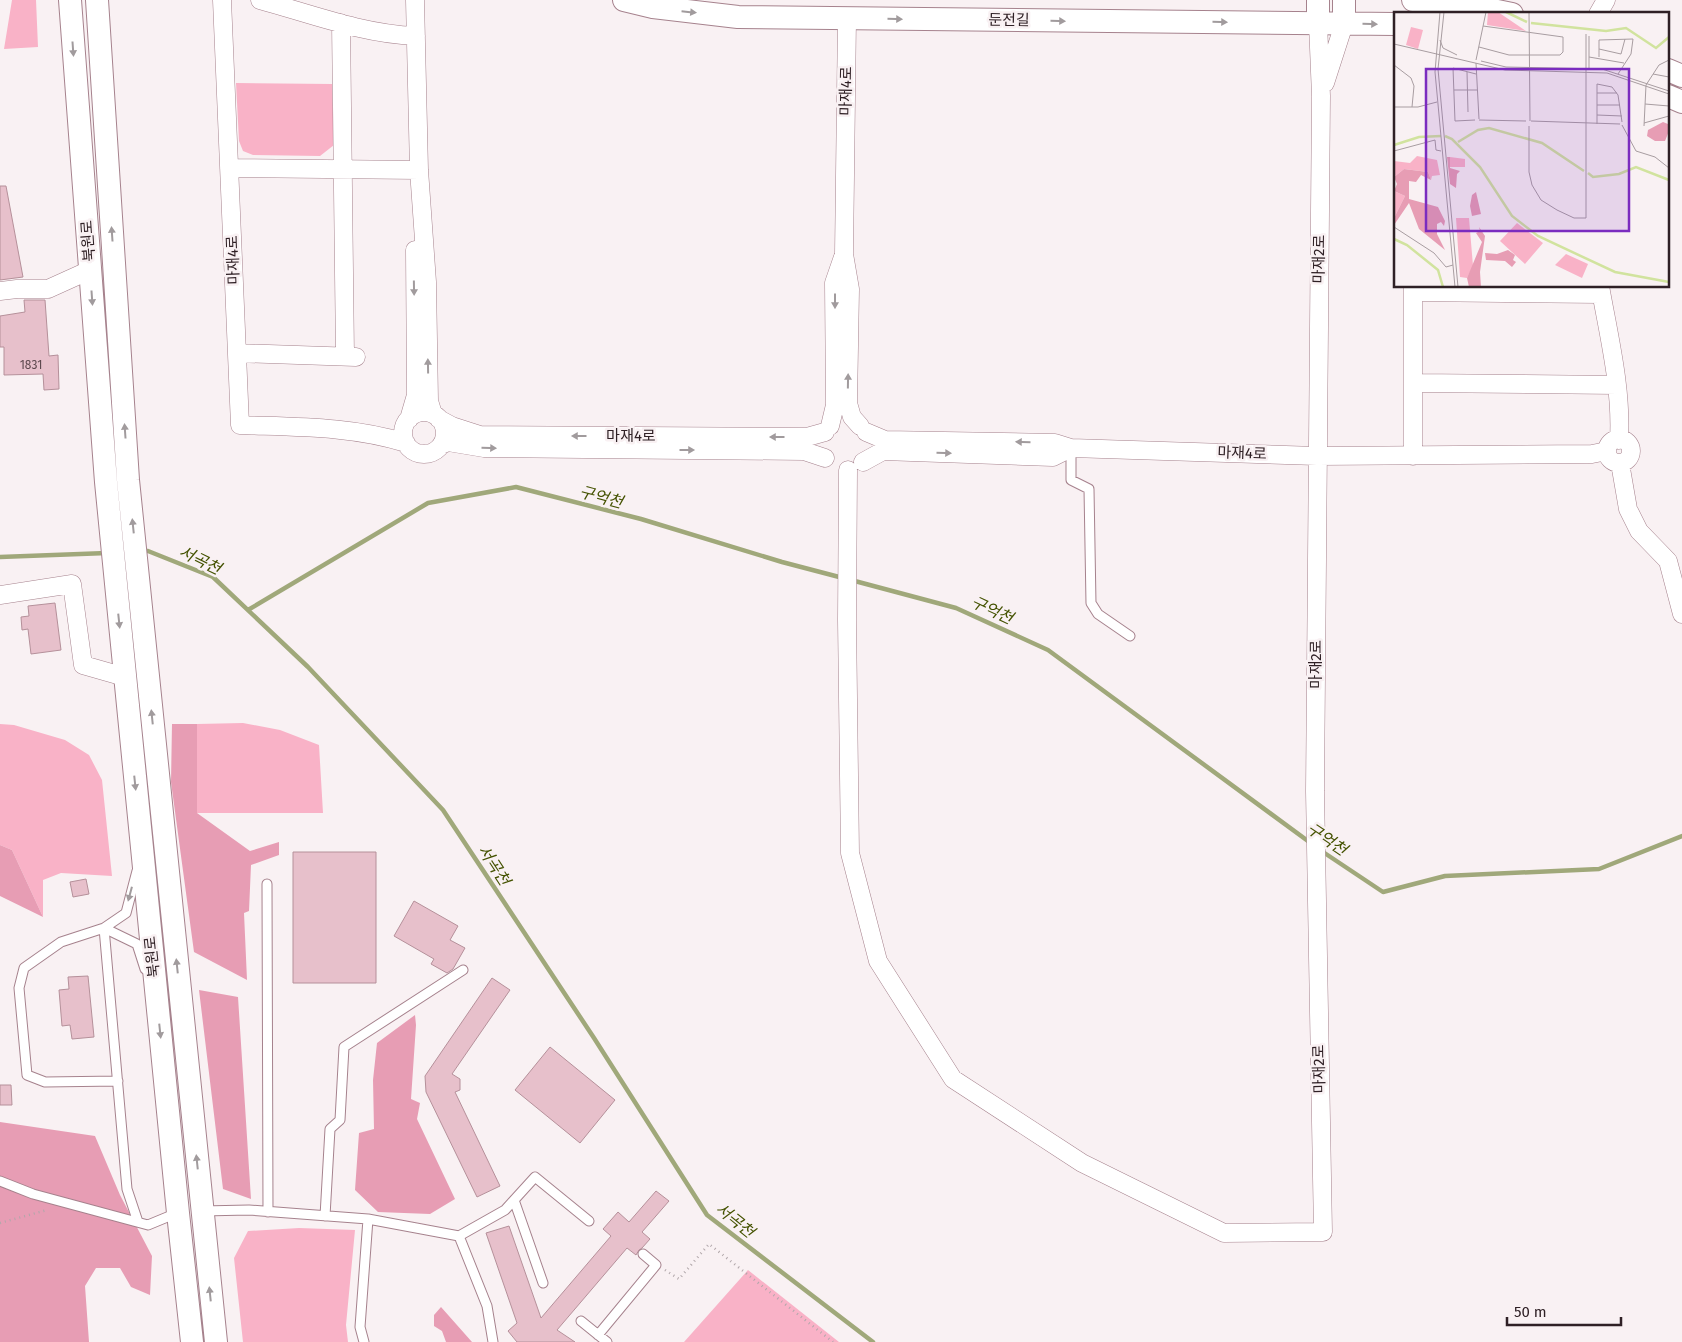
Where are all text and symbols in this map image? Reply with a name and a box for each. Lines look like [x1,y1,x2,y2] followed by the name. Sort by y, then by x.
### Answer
[682,8,698,16] one-way arrow
[988,11,1030,29] street label: 둔전길
[1394,12,1670,288] inset map
[888,15,904,23] one-way arrow
[1050,17,1066,25] one-way arrow
[1213,18,1229,26] one-way arrow
[1362,20,1378,28] one-way arrow
[69,41,77,57] one-way arrow
[837,66,855,116] street label: 마재4로
[78,220,98,262] street label: 북원로
[108,226,116,242] one-way arrow
[1310,234,1328,284] street label: 마재2로
[223,235,243,285] street label: 마재4로
[410,281,418,297] one-way arrow
[88,290,96,306] one-way arrow
[831,294,839,310] one-way arrow
[20,358,42,372] house number: 1831
[424,358,432,374] one-way arrow
[845,373,853,389] one-way arrow
[120,423,128,439] one-way arrow
[606,427,656,445] street label: 마재4로
[571,431,587,439] one-way arrow
[769,433,785,441] one-way arrow
[1015,438,1031,446] one-way arrow
[1217,443,1267,463] street label: 마재4로
[481,444,497,452] one-way arrow
[679,446,695,454] one-way arrow
[936,450,952,458] one-way arrow
[577,482,627,512] water label: 구억천
[128,518,136,534] one-way arrow
[176,542,226,579] water label: 서곡천
[968,592,1018,629] water label: 구억천
[115,613,123,629] one-way arrow
[1307,640,1325,688] street label: 마재2로
[148,709,156,725] one-way arrow
[131,775,139,791] one-way arrow
[1303,819,1353,860] water label: 구억천
[474,841,515,891] water label: 서곡천
[126,887,134,902] one-way arrow
[141,935,163,979] street label: 북원로
[173,957,181,973] one-way arrow
[156,1024,164,1040] one-way arrow
[1310,1044,1328,1094] street label: 마재2로
[192,1154,200,1170] one-way arrow
[712,1199,760,1243] water label: 서곡천
[206,1285,214,1301] one-way arrow
[1507,1294,1621,1326] scale bar
[1514,1303,1547,1321] text: 50 m

